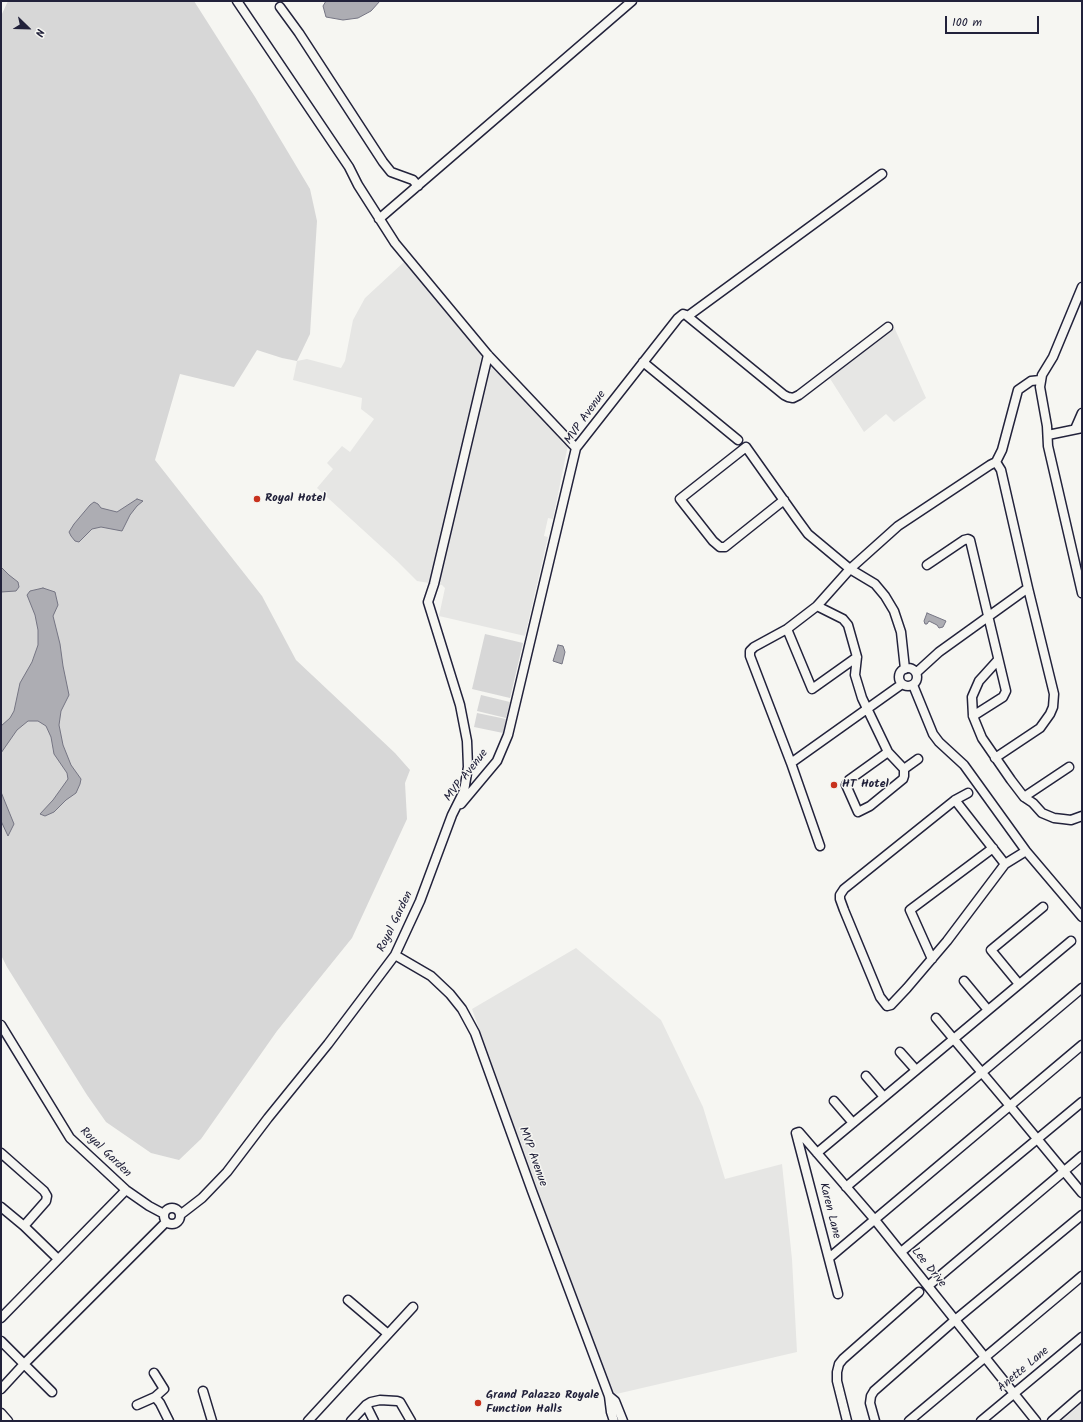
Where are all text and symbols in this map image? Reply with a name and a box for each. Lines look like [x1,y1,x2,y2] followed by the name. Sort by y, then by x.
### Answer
[8,8,48,48] north arrow
[947,8,1041,34] scale bar
[952,13,982,32] text: 100 m
[29,26,49,39] text: N
[562,388,610,448] street label: MVP Avenue
[265,492,326,506] place label: Royal Hotel
[252,494,262,504] marker: Royal Hotel
[442,747,492,805] street label: MVP Avenue
[842,778,889,792] place label: HT Hotel
[829,780,839,790] marker: HT Hotel
[375,889,417,955] street label: Royal Garden
[76,1125,134,1181] street label: Royal Garden
[515,1125,549,1189] street label: MVP Avenue
[815,1181,843,1241] street label: Karen Lane
[908,1245,948,1291] street label: Lee Drive
[995,1344,1053,1396] street label: Anette Lane
[486,1389,599,1417] place label: Grand Palazzo Royale Function Halls
[473,1398,483,1408] marker: Grand Palazzo Royale Function Halls

